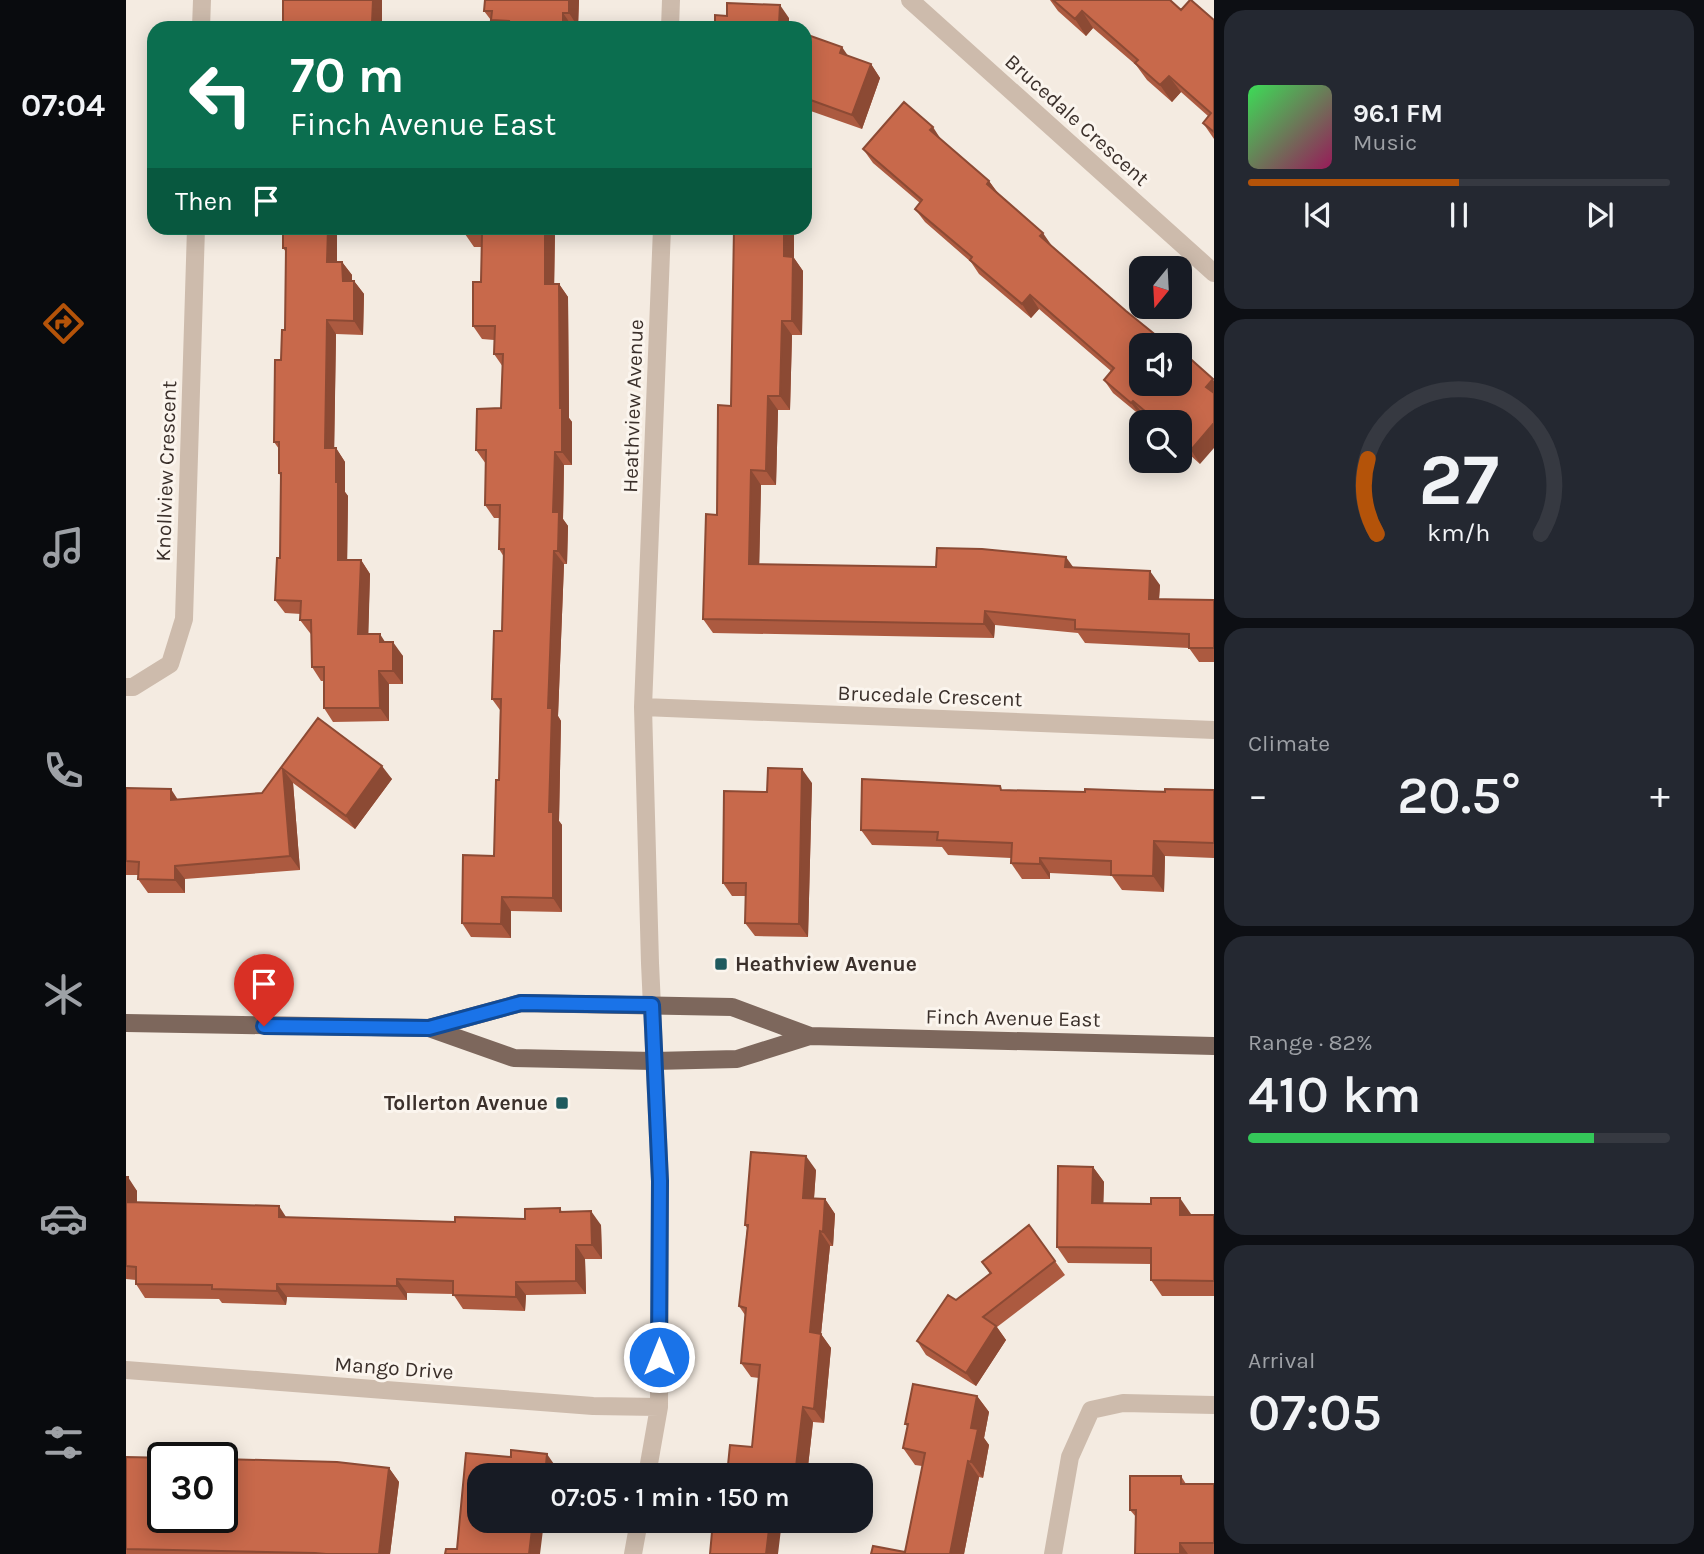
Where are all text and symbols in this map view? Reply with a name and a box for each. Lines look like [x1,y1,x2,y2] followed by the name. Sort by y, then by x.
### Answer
[290,47,404,104] text: 70 m
[175,49,266,140] icon: left
[1000,49,1154,191] street label: Brucedale Crescent
[21,87,105,124] text: 07:04
[1353,98,1443,129] text: 96.1 FM
[290,106,556,143] text: Finch Avenue East
[1353,129,1417,156] text: Music
[247,182,285,220] icon: arrive
[175,186,233,217] text: Then
[1299,196,1337,234] icon: previous
[1440,196,1478,234] icon: pause
[1581,196,1619,234] icon: next
[1129,256,1192,318] north arrow
[1129,256,1192,473] map controls
[39,299,88,348] icon: directions
[618,319,648,493] street label: Heathview Avenue
[1129,333,1192,396] button: sound
[151,380,181,562] street label: Knollview Crescent
[1129,410,1192,473] button: search
[1419,438,1499,523] text: 27
[1427,518,1491,547] text: km/h
[39,523,88,572] icon: music
[837,681,1023,711] street label: Brucedale Crescent
[1248,730,1330,757] text: Climate
[39,746,88,795] icon: phone
[1397,765,1521,826] text: 20.5°
[1248,773,1268,818] text: −
[1650,773,1670,818] text: +
[735,952,917,976] place label: Heathview Avenue
[234,954,294,1026] pin
[713,956,729,972] marker: Heathview Avenue
[245,965,283,1003] icon: arrive
[39,970,88,1019] icon: climate
[925,1004,1101,1032] street label: Finch Avenue East
[1248,1029,1373,1056] text: Range · 82%
[1248,1064,1421,1125] text: 410 km
[384,1091,548,1115] place label: Tollerton Avenue
[554,1095,570,1111] marker: Tollerton Avenue
[39,1194,88,1243] icon: car
[622,1320,696,1394] position arrow
[1248,1347,1315,1374] text: Arrival
[334,1352,454,1384] street label: Mango Drive
[1248,1382,1382,1443] text: 07:05
[39,1418,88,1467] icon: filters
[147,1442,238,1533] speed limit sign: 30
[550,1482,790,1513] text: 07:05 · 1 min · 150 m

